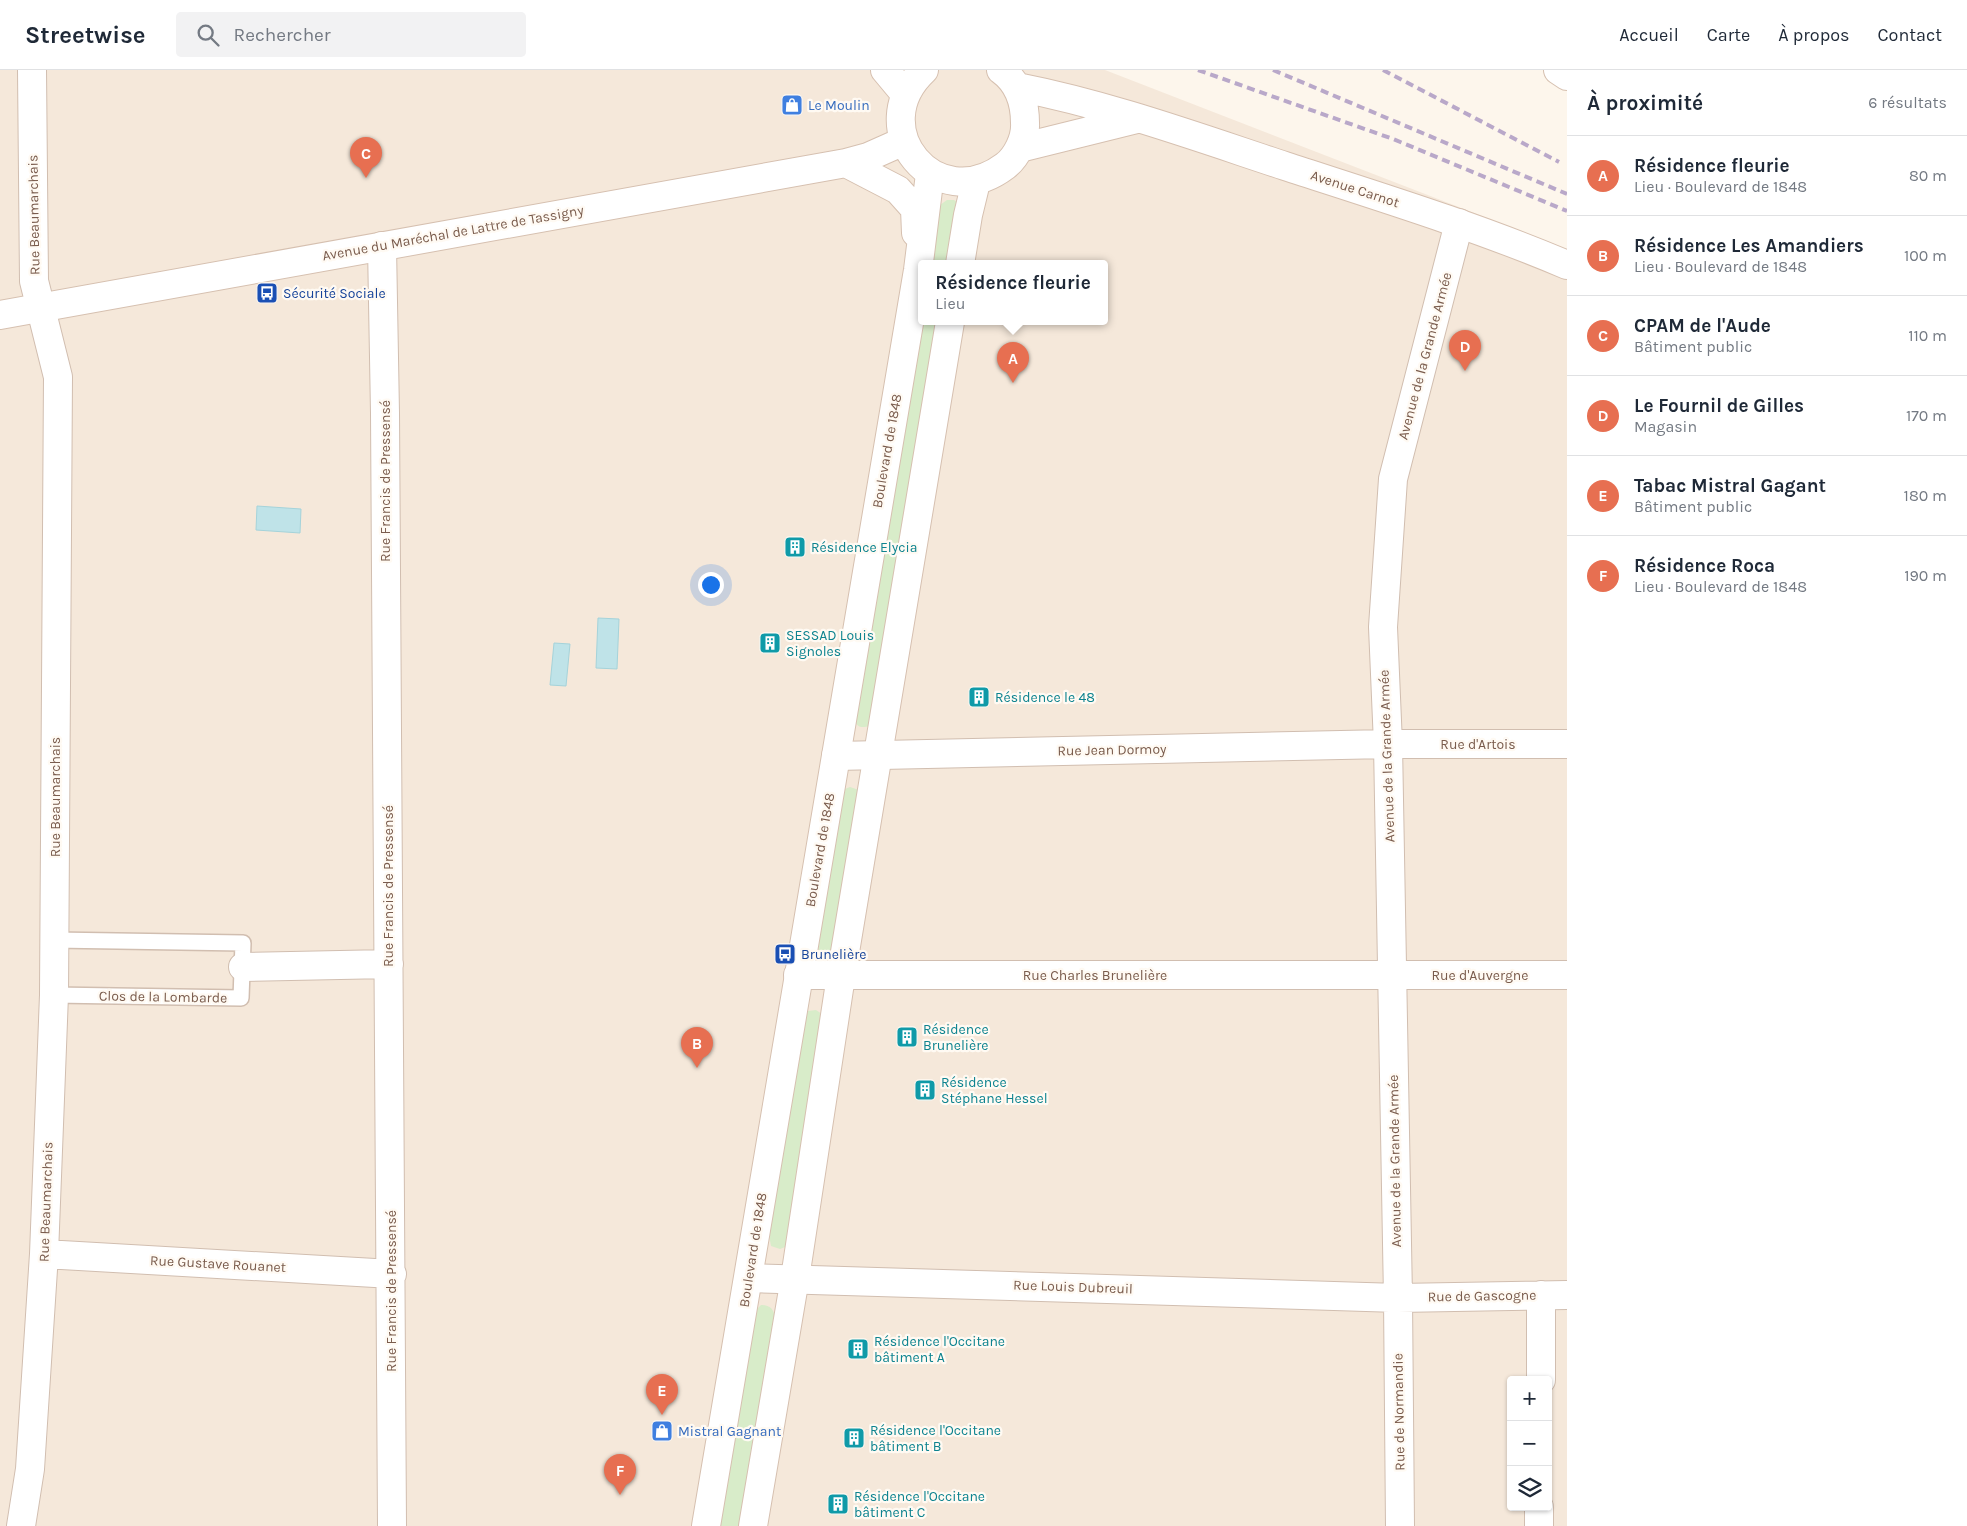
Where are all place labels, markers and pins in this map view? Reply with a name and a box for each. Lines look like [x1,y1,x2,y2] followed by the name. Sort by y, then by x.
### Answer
[780,93,804,117] shop icon: Le Moulin
[808,97,870,114] place label: Le Moulin
[350,137,382,178] pin: C
[255,281,279,305] bus stop icon: Sécurité Sociale
[283,285,386,302] place label: Sécurité Sociale
[1449,330,1481,371] pin: D
[997,342,1029,383] pin: A
[783,535,807,559] building icon: Résidence Elycia
[811,539,917,556] place label: Résidence Elycia
[786,627,874,660] place label: SESSAD Louis Signoles
[758,631,782,655] building icon: SESSAD Louis Signoles
[967,685,991,709] building icon: Résidence le 48
[995,689,1095,706] place label: Résidence le 48
[773,942,797,966] bus stop icon: Brunelière
[801,946,866,963] place label: Brunelière
[923,1021,989,1054] place label: Résidence Brunelière
[895,1025,919,1049] building icon: Résidence Brunelière
[681,1027,713,1068] pin: B
[941,1074,1048,1107] place label: Résidence Stéphane Hessel
[913,1078,937,1102] building icon: Résidence Stéphane Hessel
[874,1333,1005,1366] place label: Résidence l'Occitane bâtiment A
[846,1337,870,1361] building icon: Résidence l'Occitane bâtiment A
[646,1374,678,1415] pin: E
[650,1419,674,1443] shop icon: Mistral Gagnant
[870,1422,1001,1455] place label: Résidence l'Occitane bâtiment B
[678,1423,781,1440] place label: Mistral Gagnant
[842,1426,866,1450] building icon: Résidence l'Occitane bâtiment B
[604,1454,636,1495] pin: F
[854,1488,985,1521] place label: Résidence l'Occitane bâtiment C
[826,1492,850,1516] building icon: Résidence l'Occitane bâtiment C

